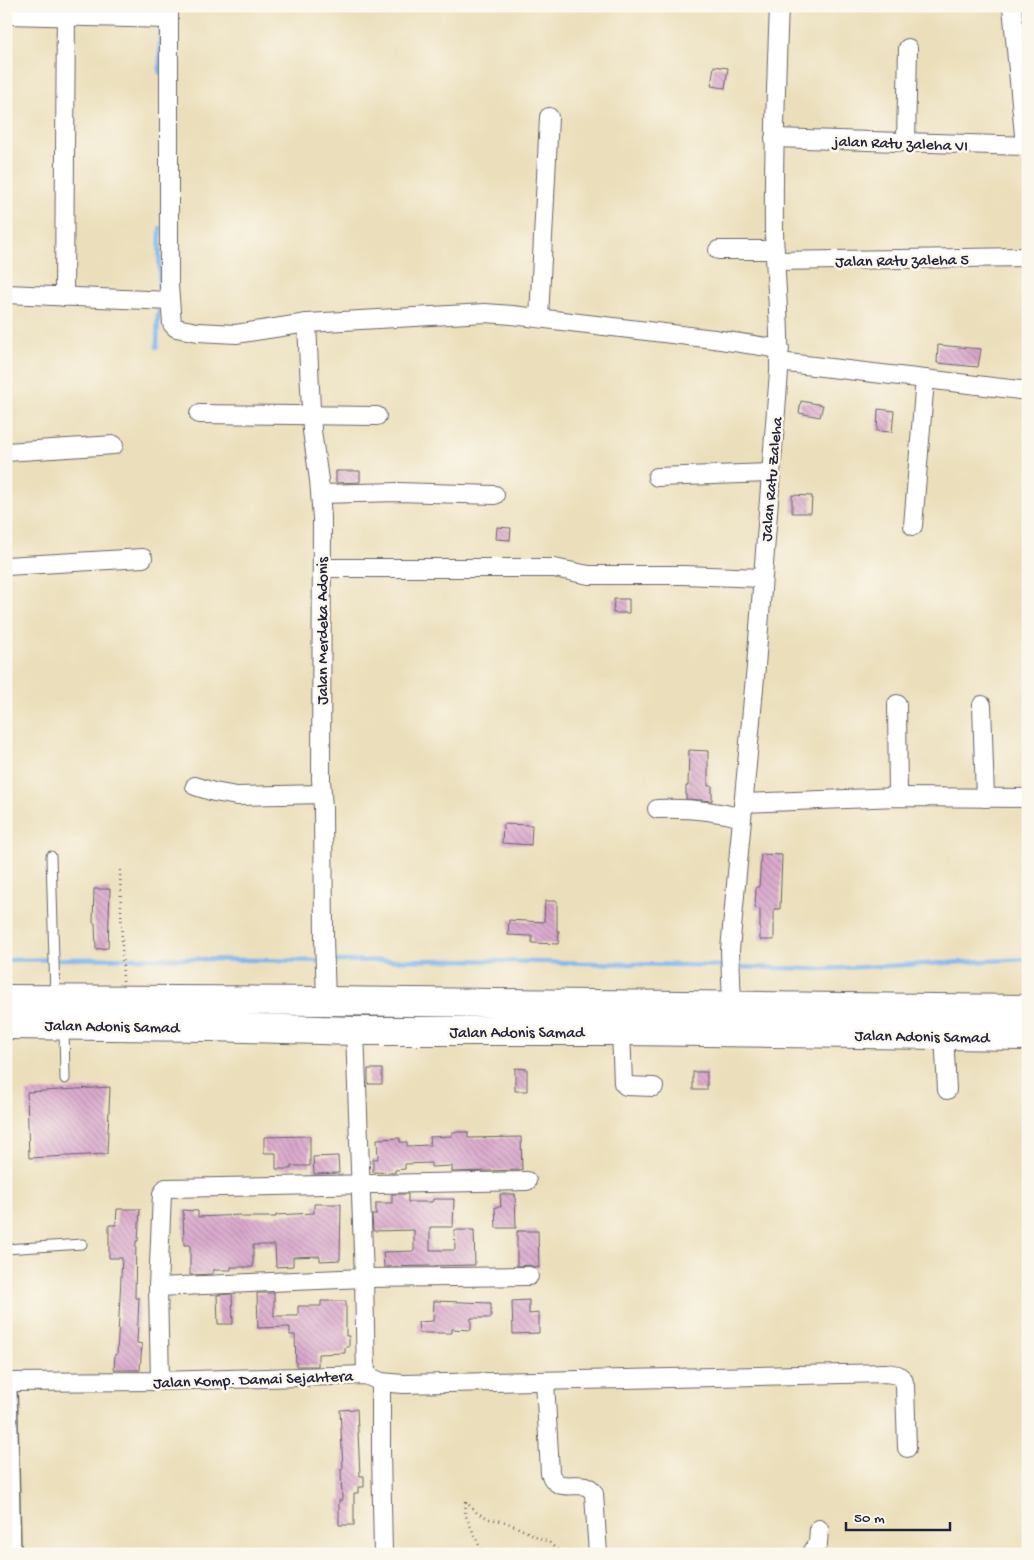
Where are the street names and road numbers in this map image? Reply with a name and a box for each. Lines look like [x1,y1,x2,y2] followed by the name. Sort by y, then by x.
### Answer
[831,134,968,157] street label: jalan Ratu zaleha VI
[835,252,969,273] street label: Jalan Ratu zaleha 5
[759,415,788,542] street label: Jalan Ratu Zaleha
[315,556,334,705] street label: Jalan Merdeka Adonis
[44,1018,181,1039] street label: Jalan Adonis Samad
[450,1025,586,1044] street label: Jalan Adonis Samad
[854,1028,991,1049] street label: Jalan Adonis Samad
[153,1368,355,1394] street label: Jalan Komp. Damai Sejahtera

